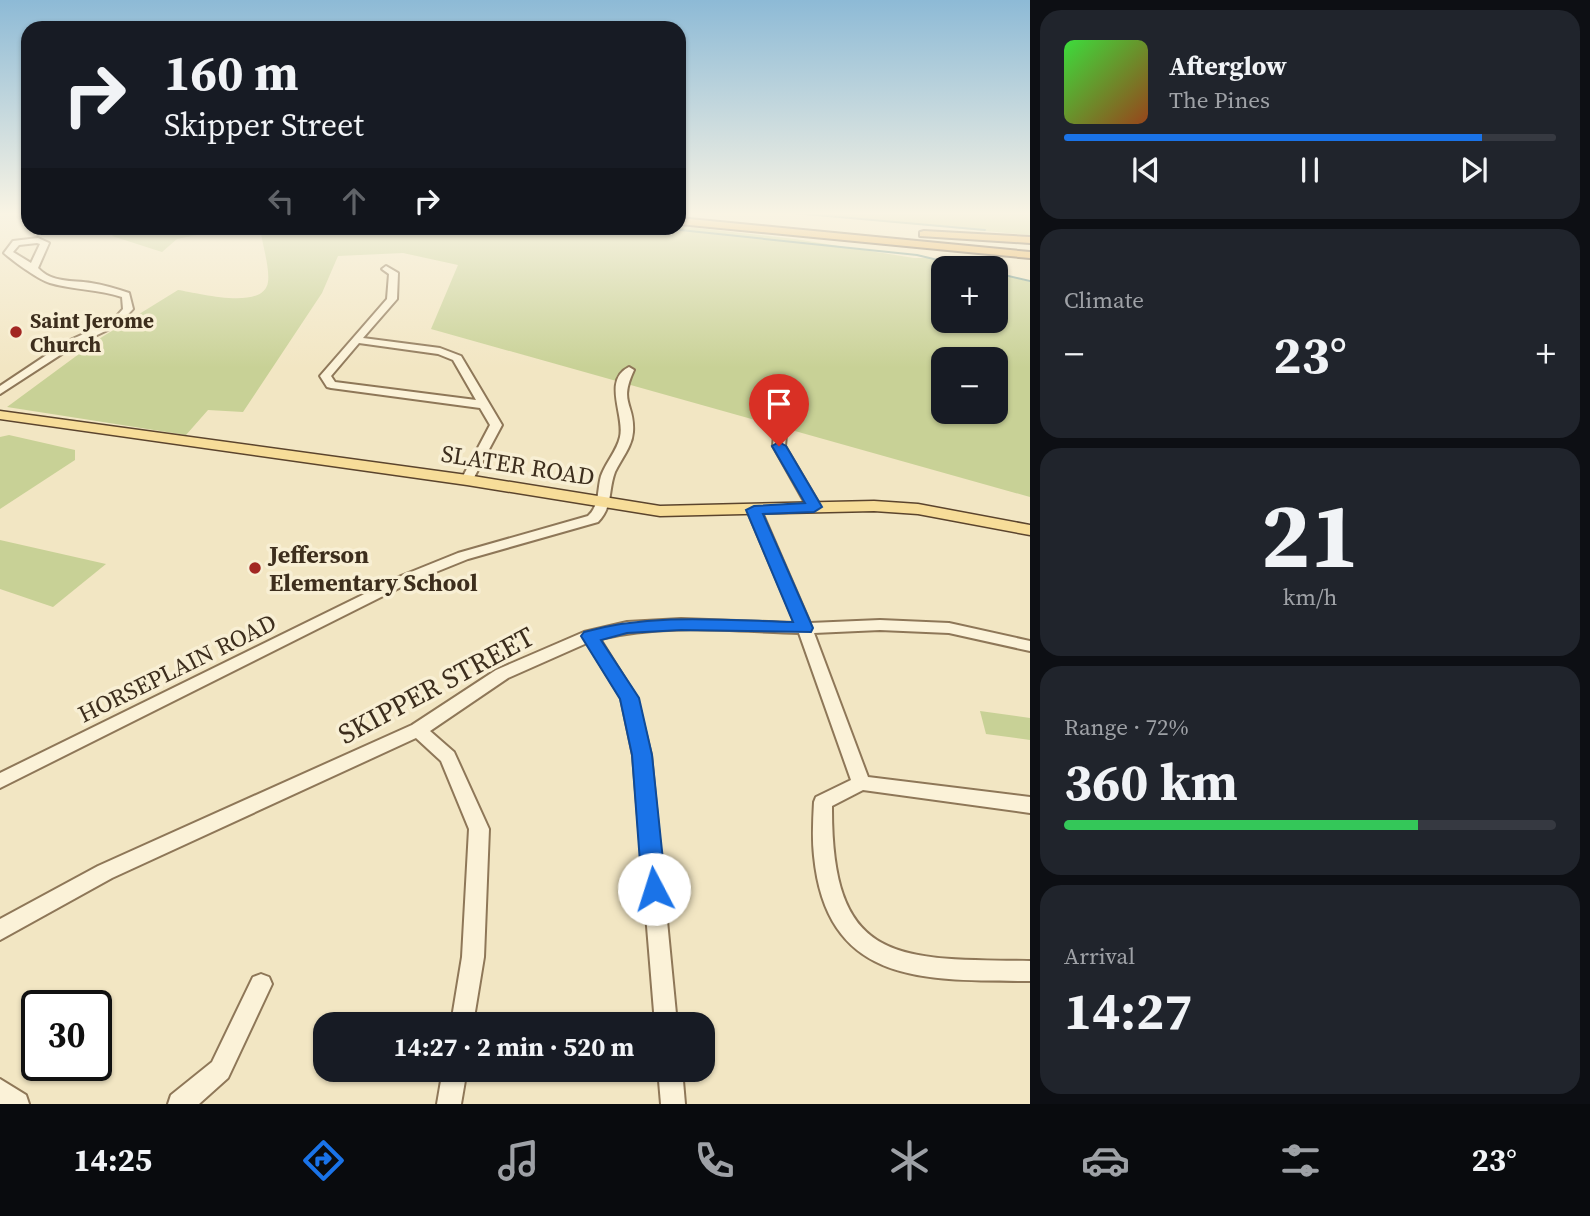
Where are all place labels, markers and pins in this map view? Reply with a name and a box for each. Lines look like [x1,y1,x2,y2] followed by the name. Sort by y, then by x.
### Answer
[30,306,154,359] place label: Saint Jerome Church
[8,324,24,340] marker: Saint Jerome Church
[749,374,809,446] pin
[267,538,478,599] place label: Jefferson Elementary School
[247,560,263,576] marker: Jefferson Elementary School

